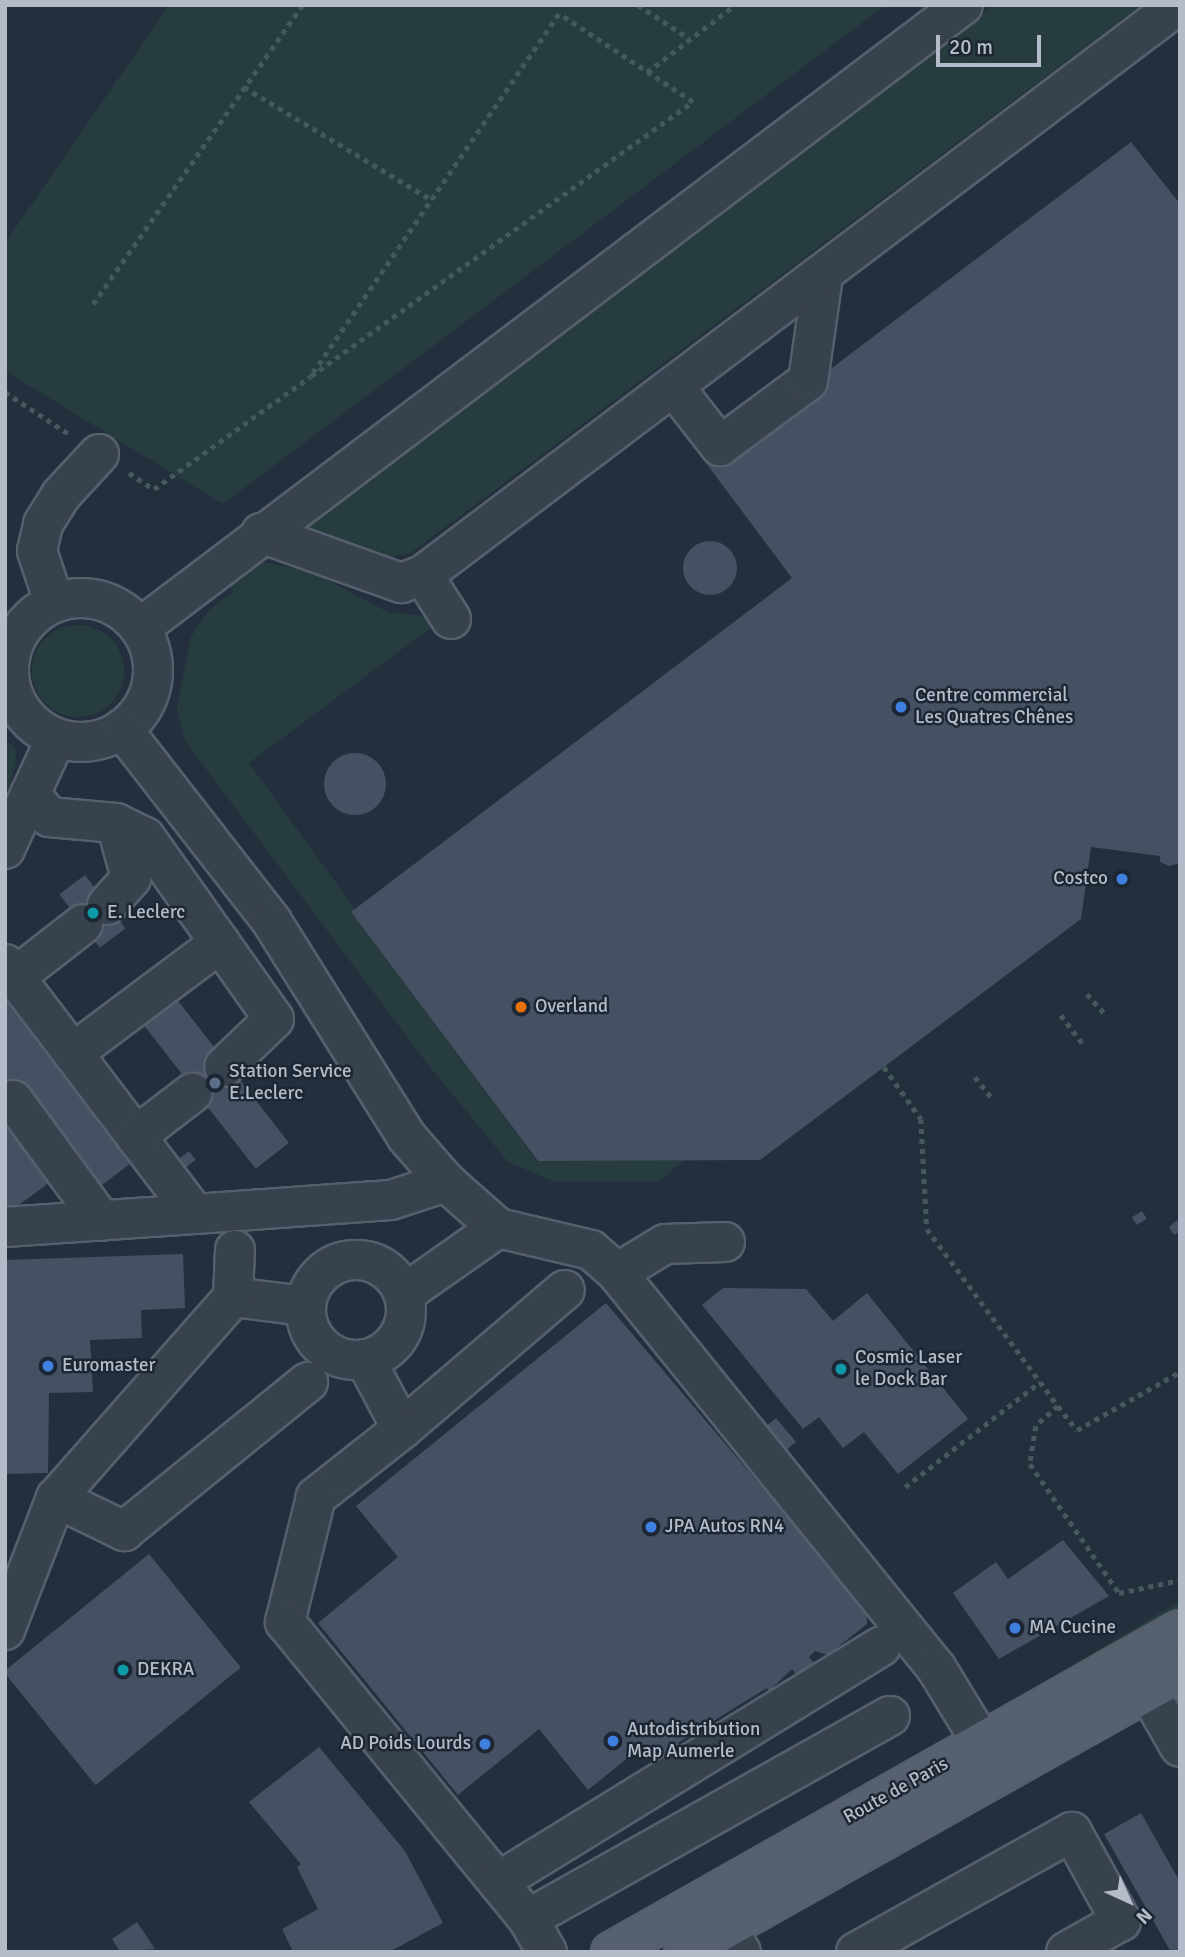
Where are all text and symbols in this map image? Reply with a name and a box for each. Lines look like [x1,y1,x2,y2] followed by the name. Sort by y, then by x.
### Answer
[940,21,1045,65] scale bar
[949,34,993,60] text: 20 m
[915,685,1073,729] place label: Centre commercial Les Quatres Chênes
[893,699,909,715] marker: Centre commercial Les Quatres Chênes
[1053,868,1108,890] place label: Costco
[1114,871,1130,887] marker: Costco
[107,902,185,924] place label: E. Leclerc
[85,905,101,921] marker: E. Leclerc
[535,996,608,1018] place label: Overland
[513,999,529,1015] marker: Overland
[229,1061,352,1105] place label: Station Service E.Leclerc
[207,1075,223,1091] marker: Station Service E.Leclerc
[855,1347,962,1391] place label: Cosmic Laser le Dock Bar
[62,1355,155,1377] place label: Euromaster
[40,1358,56,1374] marker: Euromaster
[833,1361,849,1377] marker: Cosmic Laser le Dock Bar
[665,1516,784,1538] place label: JPA Autos RN4
[643,1519,659,1535] marker: JPA Autos RN4
[1029,1617,1116,1639] place label: MA Cucine
[1007,1620,1023,1636] marker: MA Cucine
[137,1659,194,1681] place label: DEKRA
[115,1662,131,1678] marker: DEKRA
[627,1719,760,1763] place label: Autodistribution Map Aumerle
[340,1733,471,1755] place label: AD Poids Lourds
[605,1733,621,1749] marker: Autodistribution Map Aumerle
[477,1736,493,1752] marker: AD Poids Lourds
[840,1753,952,1829] street label: Route de Paris
[1094,1866,1164,1936] north arrow
[1131,1903,1157,1929] text: N

